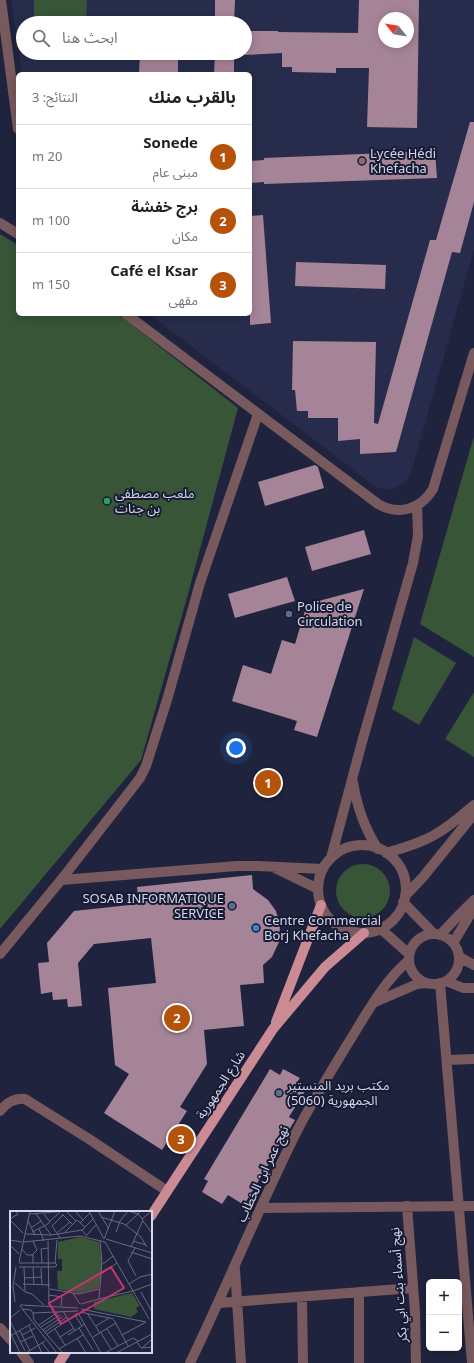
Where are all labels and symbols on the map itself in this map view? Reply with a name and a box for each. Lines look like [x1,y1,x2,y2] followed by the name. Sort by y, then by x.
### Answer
[378,12,414,48] north arrow
[370,140,436,183] place label: Lycée Hédi Khefacha
[357,156,367,166] marker: Lycée Hédi Khefacha
[115,480,195,523] place label: ملعب مصطفى بن جنات
[102,496,112,506] marker: ملعب مصطفى بن جنات
[297,593,363,636] place label: Police de Circulation
[284,609,294,619] marker: Police de Circulation
[226,738,246,758] your location
[255,768,281,798] pin: 1
[82,885,224,928] place label: SOSAB INFORMATIQUE SERVICE
[227,901,237,911] marker: SOSAB INFORMATIQUE SERVICE
[264,907,381,950] place label: Centre Commercial Borj Khefacha
[251,923,261,933] marker: Centre Commercial Borj Khefacha
[164,1003,190,1033] pin: 2
[188,1045,254,1125] street label: شارع الجمهورية
[286,1072,390,1115] place label: مكتب بريد المنستير الجمهورية (5060)
[274,1088,284,1098] marker: مكتب بريد المنستير الجمهورية (5060)
[228,1121,298,1227] street label: نهج عمر ابن الخطاب
[168,1124,194,1154] pin: 3
[10,1211,152,1353] inset map
[381,1226,417,1345] street label: نهج أسماء بنت ابي بكر

